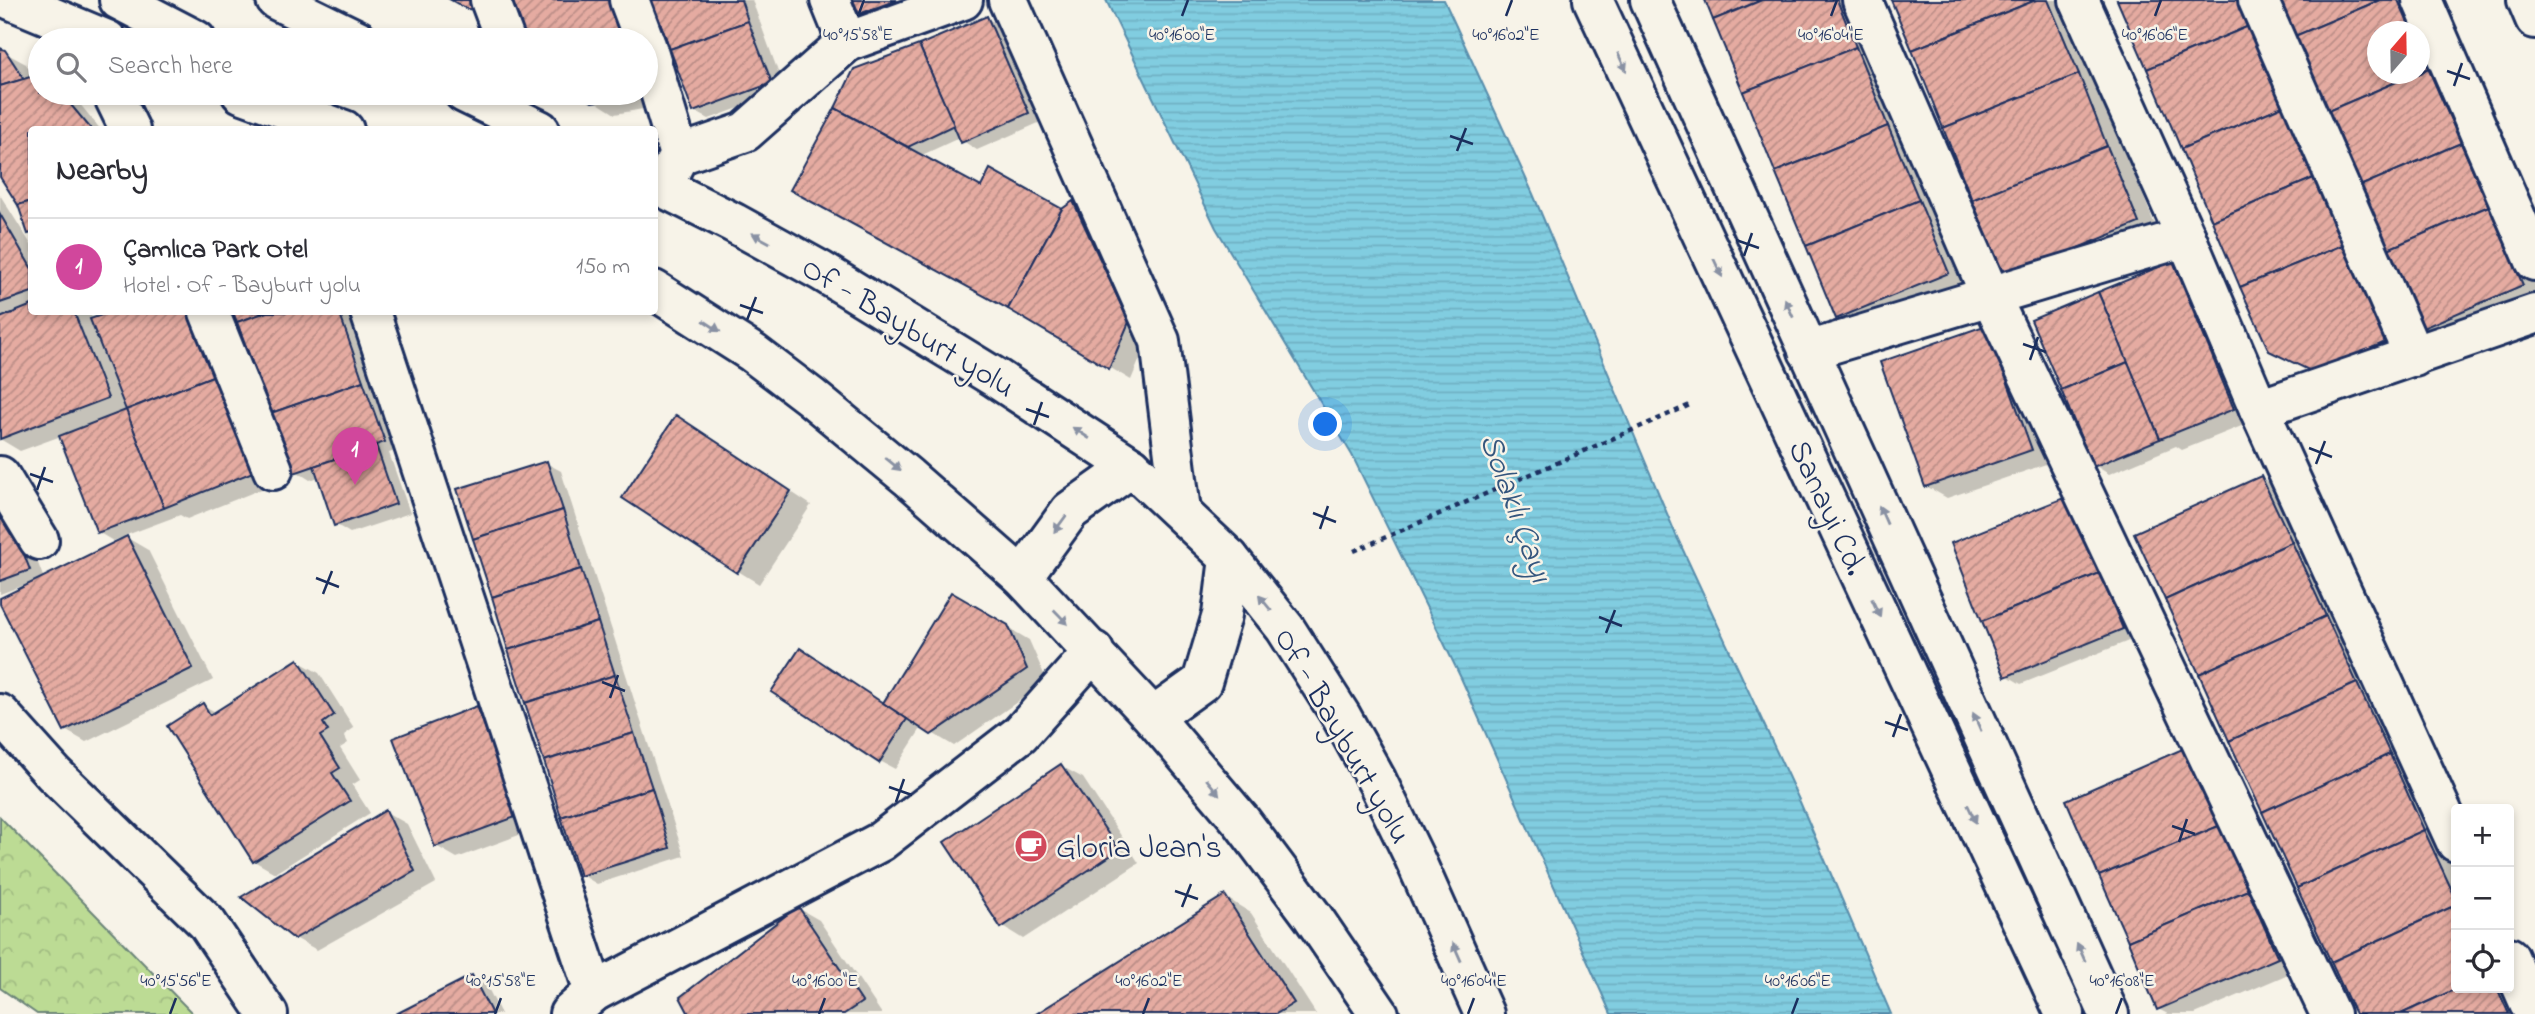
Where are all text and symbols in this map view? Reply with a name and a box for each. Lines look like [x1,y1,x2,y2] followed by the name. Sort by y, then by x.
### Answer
[2367,21,2430,84] north arrow
[823,23,893,49] text: 40°15'58"E
[1149,23,1215,49] text: 40°16'00"E
[1472,23,1540,49] text: 40°16'02"E
[1798,23,1864,49] text: 40°16'04"E
[2122,23,2188,49] text: 40°16'06"E
[28,28,658,105] search box
[52,48,90,86] icon: search
[108,48,233,86] text: Search here
[1616,52,1628,72] one-way arrow
[56,150,148,194] text: Nearby
[123,232,308,270] text: Çamlıca Park Otel
[752,232,771,244] one-way arrow
[791,246,1023,412] street label: Of - Bayburt yolu
[75,251,83,284] text: 1
[576,251,630,284] text: 150 m
[1712,258,1724,278] one-way arrow
[123,270,361,303] text: Hotel · Of - Bayburt yolu
[1783,298,1795,318] one-way arrow
[702,320,722,333] one-way arrow
[1308,407,1342,441] your location
[332,427,378,485] pin: 1
[1071,427,1091,440] one-way arrow
[1465,427,1564,590] water label: Solaklı Çayı
[1774,433,1878,584] street label: Sanayi Cd.
[884,457,902,472] one-way arrow
[1877,505,1889,525] one-way arrow
[1053,515,1067,533] one-way arrow
[1258,594,1273,611] one-way arrow
[1870,598,1882,618] one-way arrow
[1053,609,1070,626] one-way arrow
[1260,620,1422,853] street label: Of - Bayburt yolu
[1971,712,1982,733] one-way arrow
[1205,778,1220,795] one-way arrow
[1966,804,1978,824] one-way arrow
[2451,804,2514,993] map controls
[2451,804,2514,867] button: +
[1056,826,1222,873] place label: Gloria Jean's
[1012,827,1050,865] cafe icon: Gloria Jean's
[2451,867,2514,930] button: −
[2451,930,2514,993] button: locate
[1451,941,1462,962] one-way arrow
[2075,942,2087,962] one-way arrow
[140,969,212,995] text: 40°15'56"E
[466,969,536,995] text: 40°15'58"E
[792,969,858,995] text: 40°16'00"E
[1115,969,1183,995] text: 40°16'02"E
[1441,969,1507,995] text: 40°16'04"E
[1765,969,1831,995] text: 40°16'06"E
[2089,969,2155,995] text: 40°16'08"E

